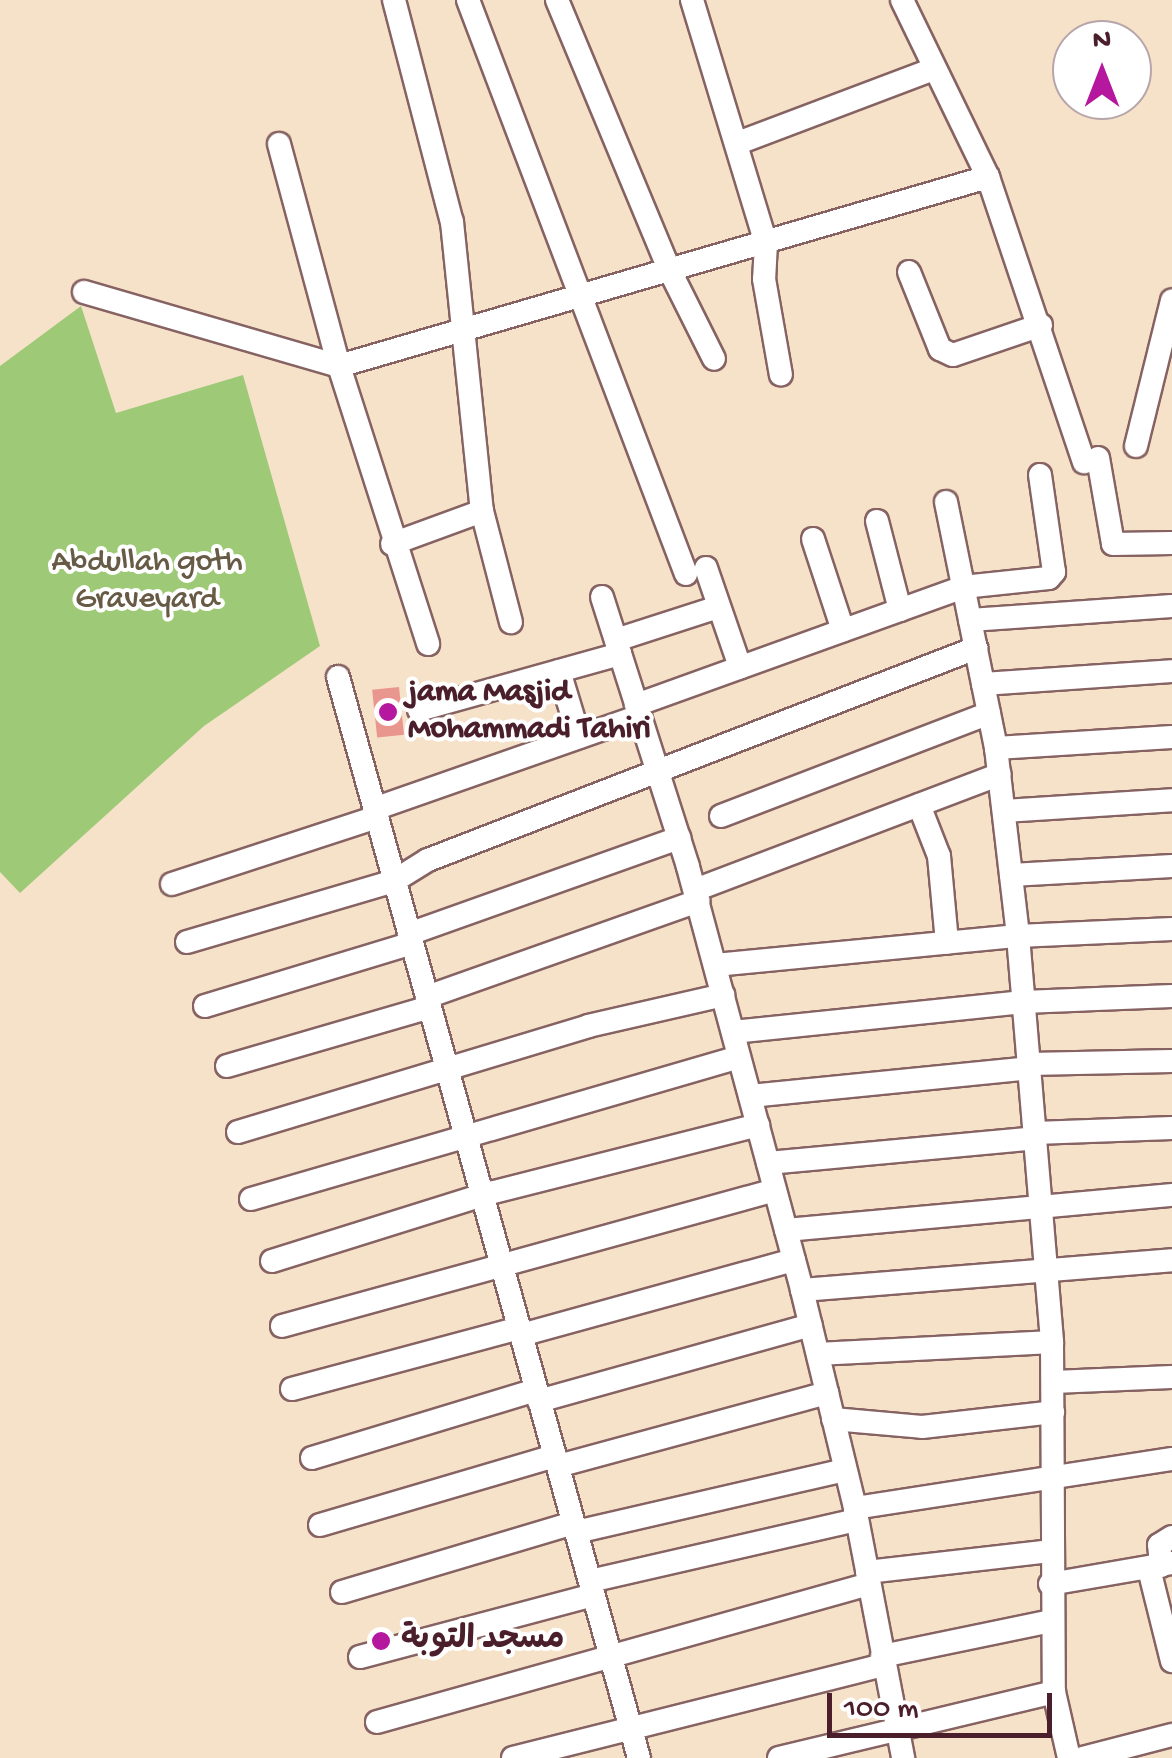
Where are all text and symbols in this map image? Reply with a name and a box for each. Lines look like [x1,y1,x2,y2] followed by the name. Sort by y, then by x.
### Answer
[1052,20,1152,120] north arrow
[1093,25,1111,58] text: N
[51,545,243,620] park label: Abdullah goth Graveyard
[408,675,651,750] place label: jama Masjid Mohammadi Tahiri
[377,701,399,723] marker: jama Masjid Mohammadi Tahiri
[401,1622,564,1660] place label: مسجد التوبة
[370,1630,392,1652] marker: مسجد التوبة
[832,1673,1057,1735] scale bar
[844,1693,919,1728] text: 100 m

